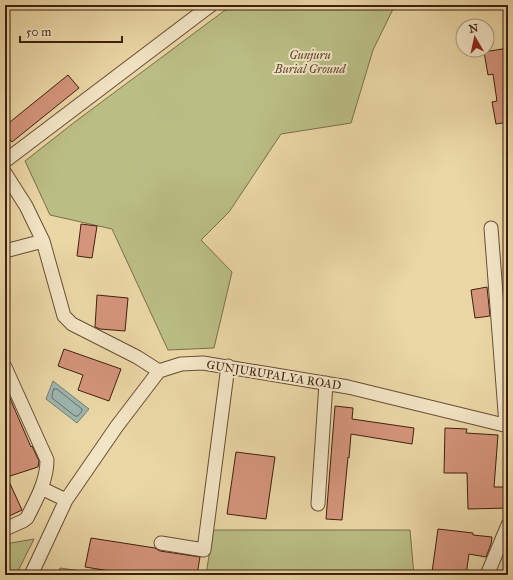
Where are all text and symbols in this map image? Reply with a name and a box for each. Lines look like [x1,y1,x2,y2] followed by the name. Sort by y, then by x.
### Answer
[20,18,122,44] scale bar
[455,18,495,58] north arrow
[468,21,480,36] text: N
[26,25,51,39] text: 50 m
[273,48,346,76] park label: Gunjuru Burial Ground
[205,357,342,394] street label: GUNJURUPALYA ROAD

